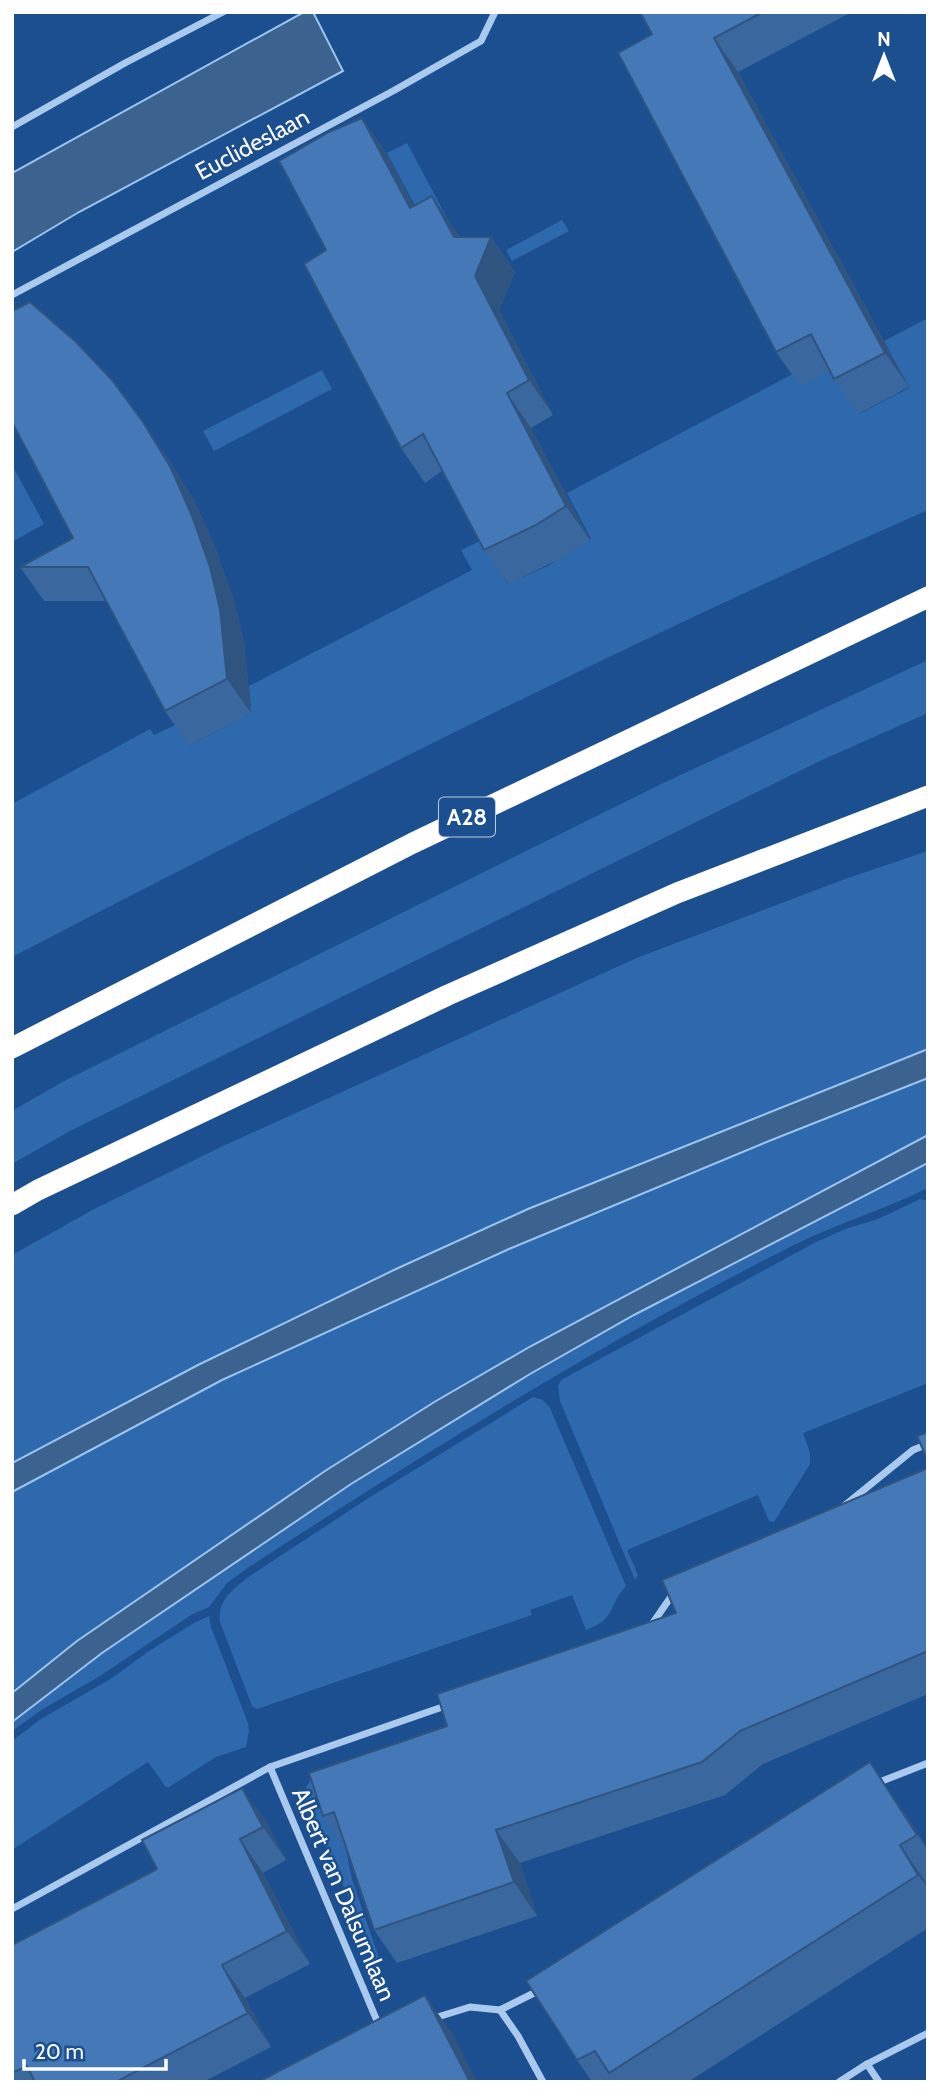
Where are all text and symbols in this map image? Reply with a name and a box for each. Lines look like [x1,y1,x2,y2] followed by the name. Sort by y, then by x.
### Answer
[849,21,919,91] north arrow
[877,28,891,51] text: N
[190,102,314,186] street label: Euclideslaan
[439,797,495,836] road number: A28
[286,1783,402,2005] street label: Albert van Dalsumlaan
[24,2028,166,2072] scale bar
[35,2039,84,2064] text: 20 m

